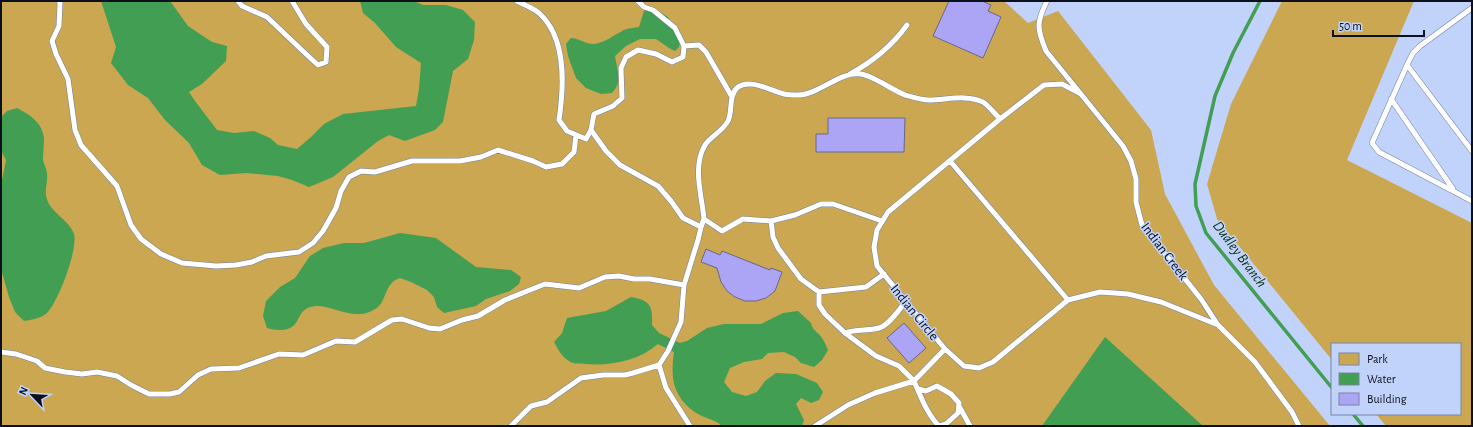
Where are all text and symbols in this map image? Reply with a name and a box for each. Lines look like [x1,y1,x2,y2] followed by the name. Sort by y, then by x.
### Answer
[1333,12,1424,38] scale bar
[1339,20,1362,32] text: 50 m
[1210,218,1269,290] water label: Dudley Branch
[1138,220,1191,284] street label: Indian Creek
[887,282,941,343] street label: Indian Circle
[1331,343,1461,415] legend
[1367,353,1388,365] text: Park
[1367,373,1396,385] text: Water
[12,375,52,415] north arrow
[17,385,30,397] text: N
[1367,393,1407,405] text: Building

